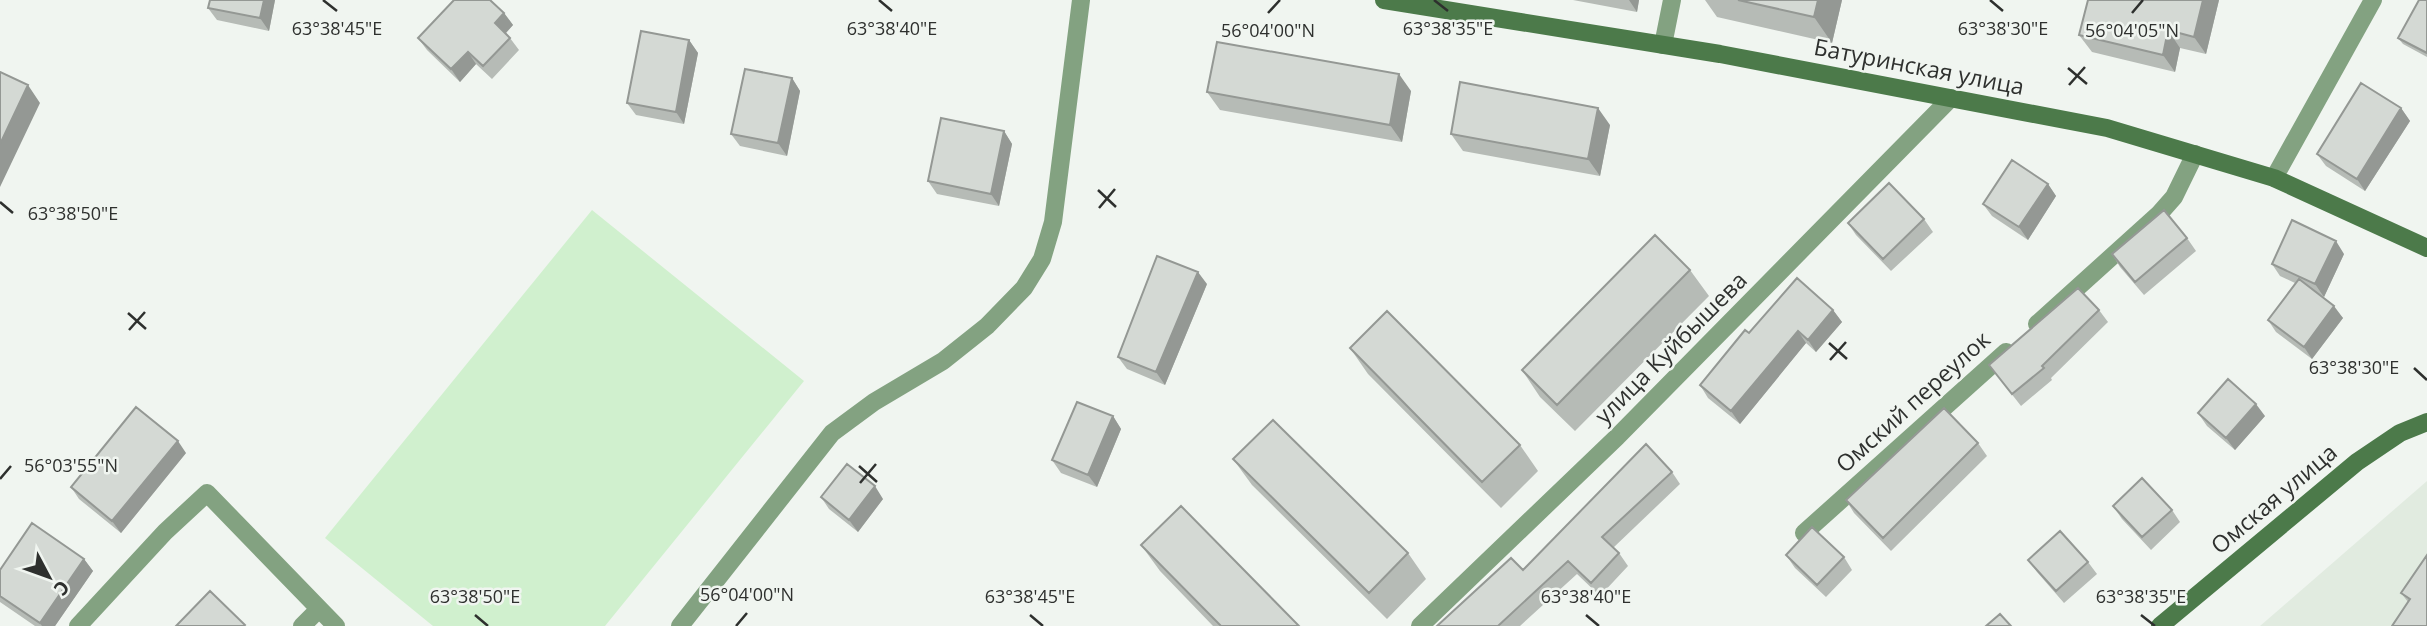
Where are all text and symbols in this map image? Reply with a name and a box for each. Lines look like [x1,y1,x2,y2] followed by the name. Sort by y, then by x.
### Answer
[292,16,382,40] text: 63°38'45"E
[847,16,937,40] text: 63°38'40"E
[1403,16,1493,40] text: 63°38'35"E
[1958,16,2048,40] text: 63°38'30"E
[1221,18,1315,42] text: 56°04'00"N
[2085,18,2179,42] text: 56°04'05"N
[1811,30,2027,102] street label: Батуринская улица
[28,201,118,225] text: 63°38'50"E
[1587,264,1753,430] street label: улица Куйбышева
[1828,323,1996,479] street label: Омский переулок
[2309,355,2399,379] text: 63°38'30"E
[2203,436,2343,561] street label: Омская улица
[24,453,118,477] text: 56°03'55"N
[14,542,84,612] north arrow
[48,575,76,601] text: С
[700,582,794,606] text: 56°04'00"N
[430,584,520,608] text: 63°38'50"E
[985,584,1075,608] text: 63°38'45"E
[1541,584,1631,608] text: 63°38'40"E
[2096,584,2186,608] text: 63°38'35"E

